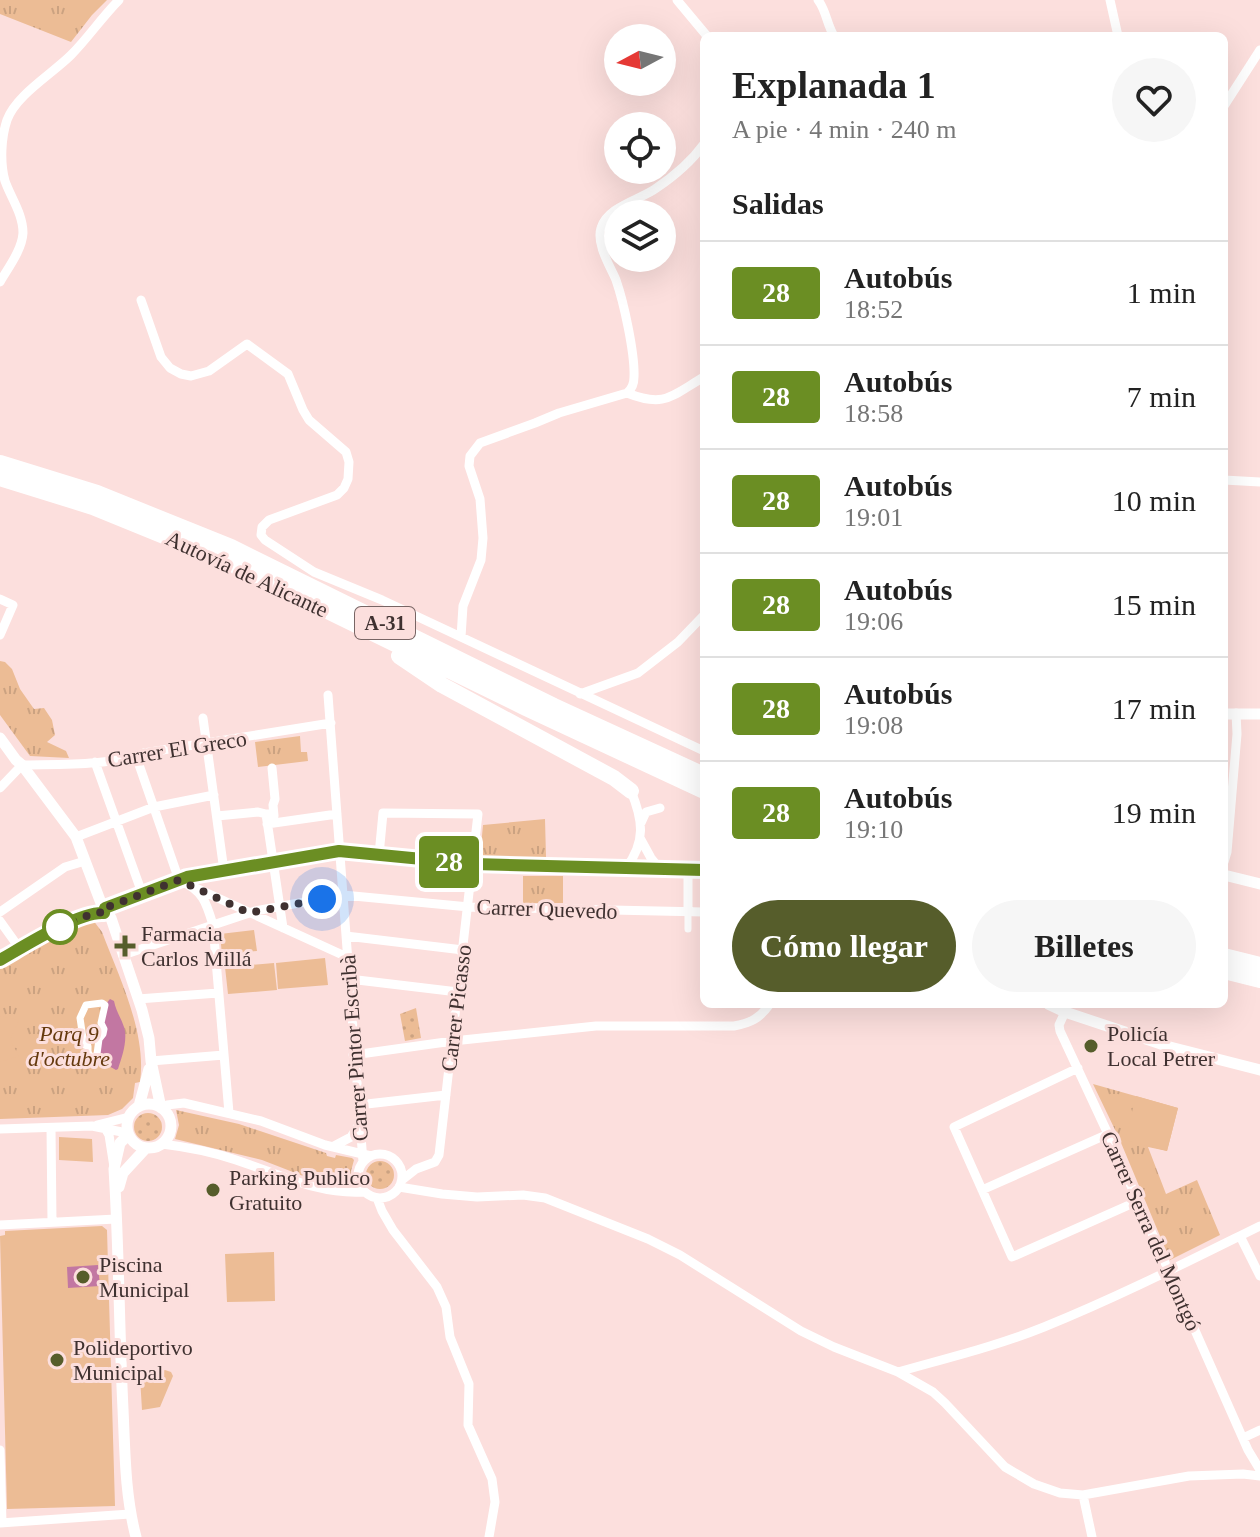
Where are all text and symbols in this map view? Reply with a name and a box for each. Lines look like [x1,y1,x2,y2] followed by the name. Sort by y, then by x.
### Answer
[604,24,676,96] north arrow
[604,24,676,272] map controls
[1112,58,1196,142] button: heart
[732,64,936,106] text: Explanada 1
[604,112,676,184] button: locate
[732,115,957,144] text: A pie · 4 min · 240 m
[732,187,824,220] text: Salidas
[604,200,676,272] button: layers
[844,261,952,294] text: Autobús
[1127,276,1196,309] text: 1 min
[762,277,790,308] text: 28
[844,295,903,324] text: 18:52
[844,365,952,398] text: Autobús
[1127,380,1196,413] text: 7 min
[762,381,790,412] text: 28
[844,399,903,428] text: 18:58
[844,469,952,502] text: Autobús
[1112,484,1196,517] text: 10 min
[762,485,790,516] text: 28
[844,503,903,532] text: 19:01
[162,525,332,623] street label: Autovía de Alicante
[844,573,952,606] text: Autobús
[1112,588,1196,621] text: 15 min
[762,589,790,620] text: 28
[355,607,415,639] road number: A-31
[844,607,903,636] text: 19:06
[844,677,952,710] text: Autobús
[1112,692,1196,725] text: 17 min
[762,693,790,724] text: 28
[844,711,903,740] text: 19:08
[106,726,248,772] street label: Carrer El Greco
[844,781,952,814] text: Autobús
[1112,796,1196,829] text: 19 min
[762,797,790,828] text: 28
[844,815,903,844] text: 19:10
[413,836,485,888] line badge: 28
[435,846,463,877] text: 28
[302,879,342,919] your location
[476,894,618,924] street label: Carrer Quevedo
[732,900,956,992] button: Cómo llegar
[972,900,1196,992] button: Billetes
[43,910,77,944] unlabelled marker
[141,921,252,971] place label: Farmacia Carlos Millá
[116,937,134,955] marker: Farmacia Carlos Millá
[436,943,476,1073] street label: Carrer Picasso
[335,954,373,1142] street label: Carrer Pintor Escribà
[28,1021,110,1071] park label: Parq 9 d'octubre
[1107,1021,1216,1071] place label: Policía Local Petrer
[1082,1037,1100,1055] marker: Policía Local Petrer
[1096,1127,1206,1335] street label: Carrer Serra del Montgó
[229,1165,370,1215] place label: Parking Publico Gratuito
[204,1181,222,1199] marker: Parking Publico Gratuito
[99,1252,189,1302] place label: Piscina Municipal
[74,1268,92,1286] marker: Piscina Municipal
[73,1335,193,1385] place label: Polideportivo Municipal
[48,1351,66,1369] marker: Polideportivo Municipal

